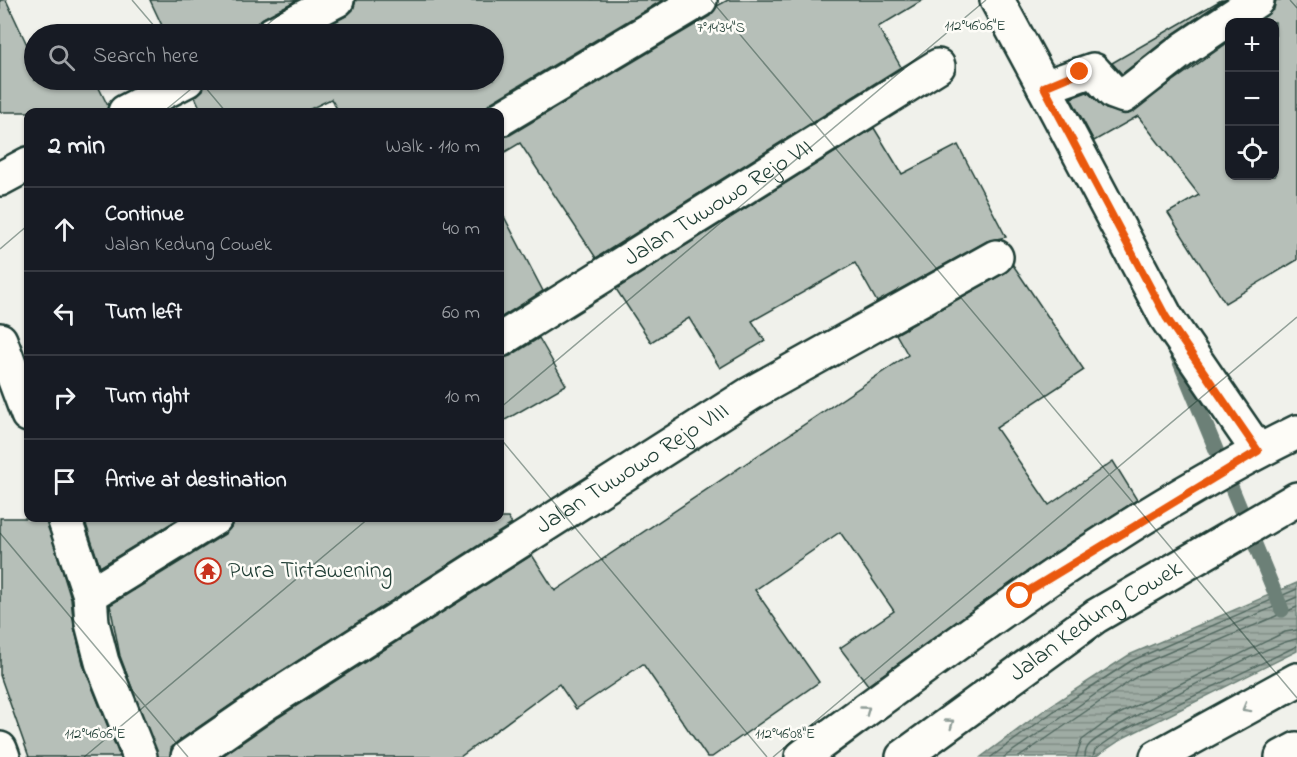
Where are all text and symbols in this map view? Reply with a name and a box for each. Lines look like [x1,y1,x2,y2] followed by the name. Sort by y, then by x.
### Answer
[944,15,1006,37] text: 112°46'06"E
[697,17,745,39] text: 7°14'34"S
[1225,18,1279,180] map controls
[1225,18,1279,72] button: +
[24,24,504,90] search box
[45,41,78,74] icon: search
[93,41,198,73] text: Search here
[1066,58,1092,84] route end
[1225,72,1279,126] button: −
[1225,126,1279,180] button: locate
[48,128,105,166] text: 2 min
[617,131,820,276] street label: Jalan Tuwowo Rejo VII
[385,133,480,162] text: Walk · 110 m
[105,199,184,231] text: Continue
[48,213,81,246] icon: ahead
[443,215,480,244] text: 40 m
[105,231,272,260] text: Jalan Kedung Cowek
[48,297,81,330] icon: left
[105,297,182,329] text: Turn left
[442,299,480,328] text: 60 m
[48,381,81,414] icon: right
[105,381,190,413] text: Turn right
[444,383,480,412] text: 10 m
[529,394,736,544] street label: Jalan Tuwowo Rejo VIII
[48,465,81,498] icon: arrive
[105,465,287,497] text: Arrive at destination
[1002,552,1189,691] street label: Jalan Kedung Cowek
[228,554,392,589] place label: Pura Tirtawening
[193,556,223,586] temple icon: Pura Tirtawening
[1006,582,1032,608] route start
[1242,701,1252,712] one-way arrow
[859,706,870,717] one-way arrow
[943,719,954,730] one-way arrow
[64,723,126,745] text: 112°46'06"E
[755,723,815,745] text: 112°46'08"E

